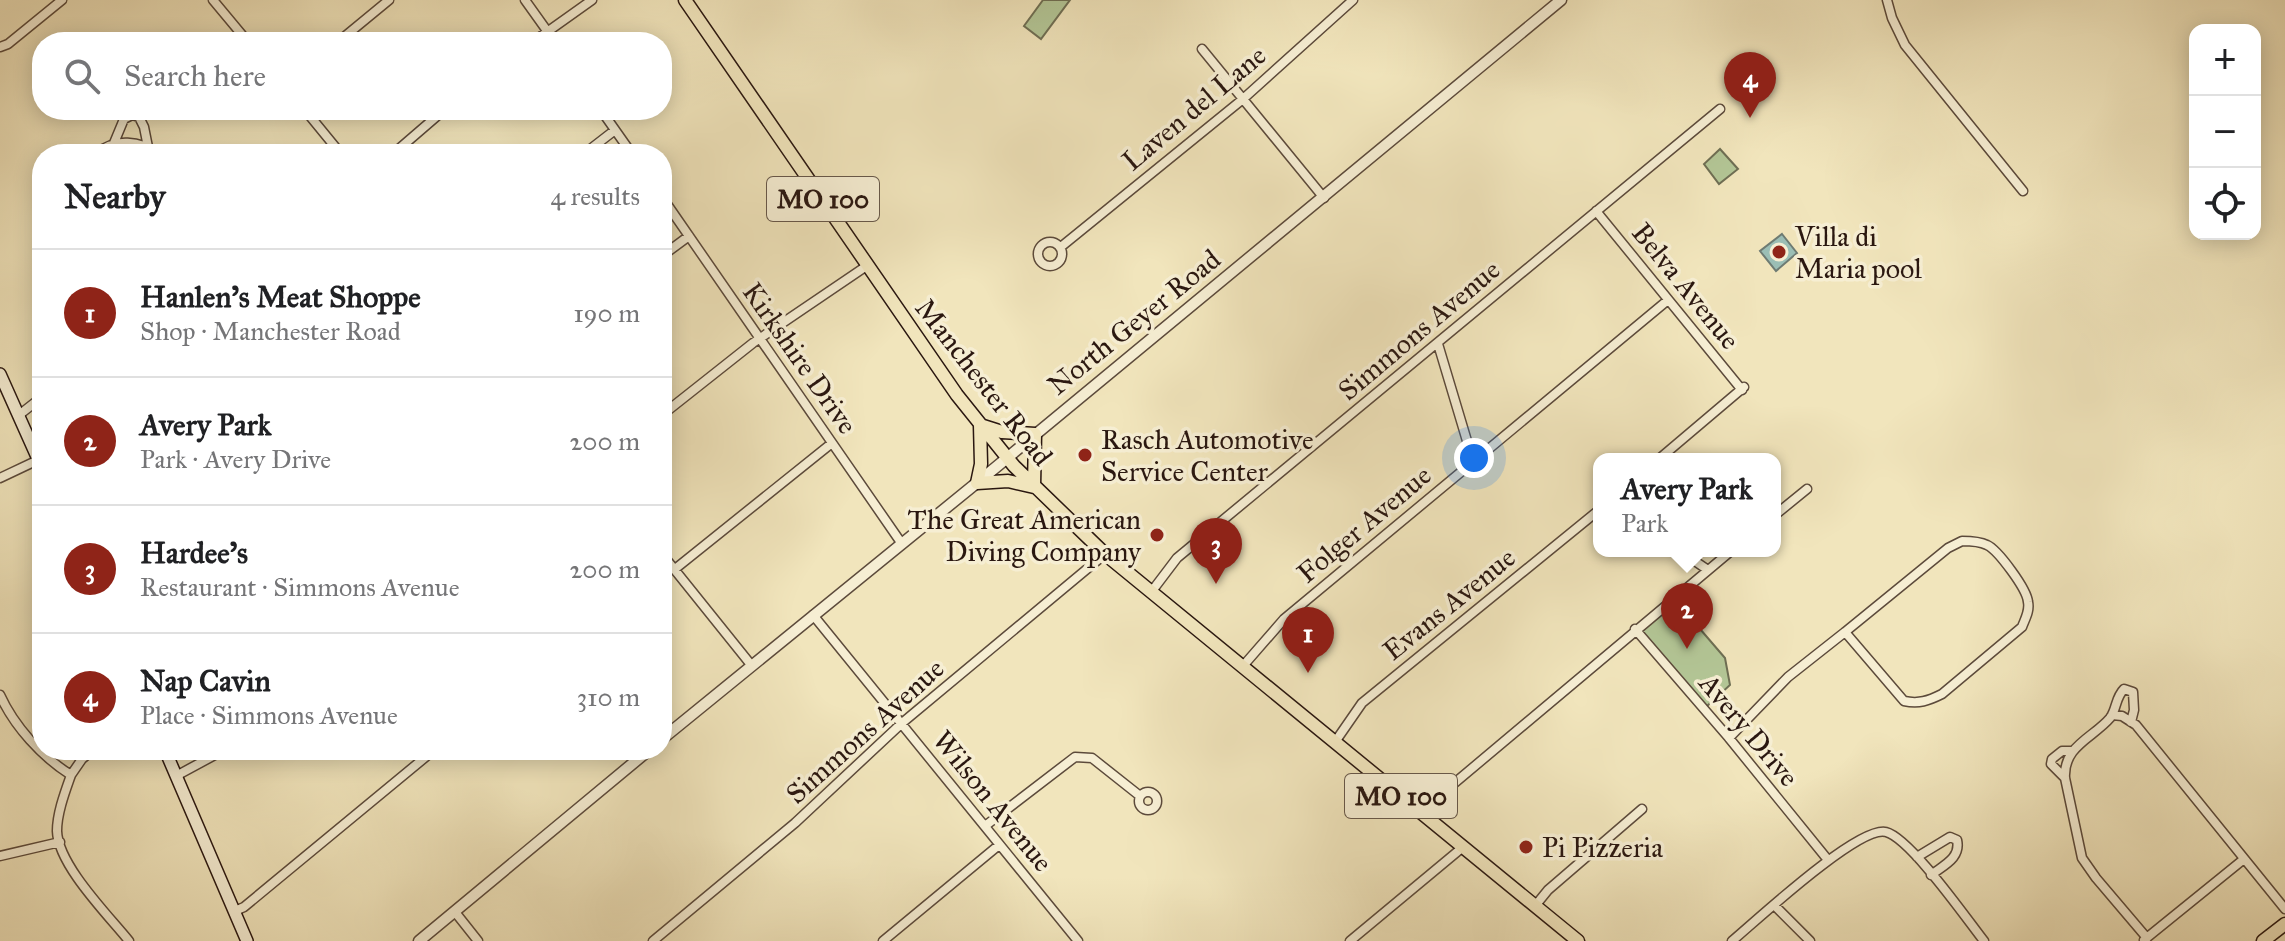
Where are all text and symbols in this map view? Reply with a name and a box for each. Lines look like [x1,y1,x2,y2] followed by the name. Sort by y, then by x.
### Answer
[2189,24,2261,240] map controls
[2189,24,2261,96] button: +
[32,32,672,120] search box
[1115,38,1273,178] street label: Laven del Lane
[1724,52,1776,118] pin: 4
[60,54,104,98] icon: search
[124,58,266,94] text: Search here
[2189,96,2261,168] button: −
[2189,168,2261,240] button: locate
[64,176,166,217] text: Nearby
[767,177,879,221] road number: MO 100
[551,180,640,212] text: 4 results
[1624,216,1748,356] street label: Belva Avenue
[1794,219,1922,286] place label: Villa di Maria pool
[1041,242,1227,402] street label: North Geyer Road
[1770,243,1788,261] marker: Villa di Maria pool
[1331,252,1507,408] street label: Simmons Avenue
[735,275,865,441] street label: Kirkshire Drive
[140,279,421,315] text: Hanlen's Meat Shoppe
[908,291,1060,473] street label: Manchester Road
[85,297,95,329] text: 1
[573,297,640,329] text: 190 m
[140,315,401,347] text: Shop · Manchester Road
[140,407,272,443] text: Avery Park
[1101,422,1314,489] place label: Rasch Automotive Service Center
[84,425,96,457] text: 2
[569,425,640,457] text: 200 m
[1454,438,1494,478] your location
[140,443,331,475] text: Park · Avery Drive
[1076,446,1094,464] marker: Rasch Automotive Service Center
[1593,453,1781,557] popup
[1290,458,1438,590] street label: Folger Avenue
[1621,471,1753,507] text: Avery Park
[908,502,1142,569] place label: The Great American Diving Company
[1621,507,1668,539] text: Park
[1190,518,1242,584] pin: 3
[1148,526,1166,544] marker: The Great American Diving Company
[140,535,248,571] text: Hardee's
[1376,540,1522,668] street label: Evans Avenue
[85,553,95,585] text: 3
[569,553,640,585] text: 200 m
[140,571,459,603] text: Restaurant · Simmons Avenue
[1661,583,1713,649] pin: 2
[1282,607,1334,673] pin: 1
[779,651,951,811] street label: Simmons Avenue
[140,663,271,699] text: Nap Cavin
[1691,666,1806,794] street label: Avery Drive
[83,681,97,713] text: 4
[577,681,640,713] text: 310 m
[140,699,398,731] text: Place · Simmons Avenue
[925,723,1061,879] street label: Wilson Avenue
[1345,774,1457,818] road number: MO 100
[1542,830,1663,865] place label: Pi Pizzeria
[1517,838,1535,856] marker: Pi Pizzeria

